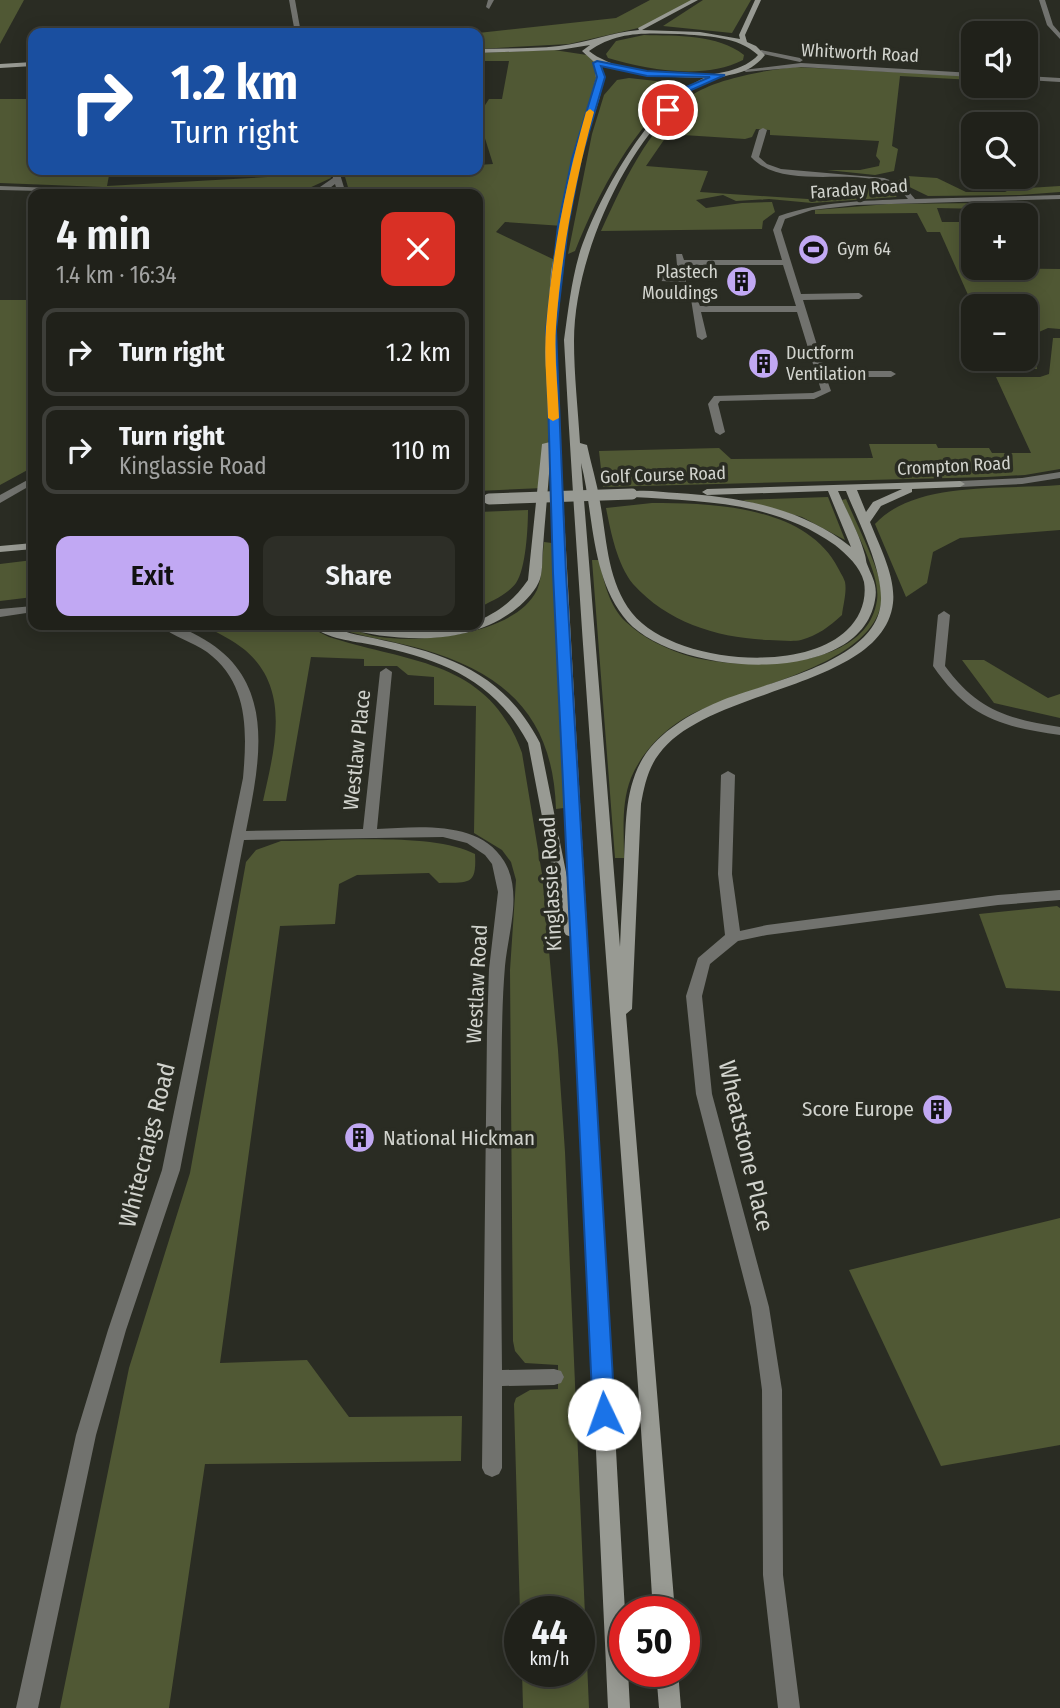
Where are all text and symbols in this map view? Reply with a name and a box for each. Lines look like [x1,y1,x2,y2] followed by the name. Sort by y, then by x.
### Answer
[961,21,1038,371] map controls
[961,21,1038,98] button: sound
[801,39,919,67] street label: Whitworth Road
[171,53,298,112] text: 1.2 km
[56,56,147,147] icon: right
[638,80,698,140] pin
[649,91,687,129] icon: arrive
[961,112,1038,189] button: search
[171,113,298,151] text: Turn right
[809,175,909,203] street label: Faraday Road
[961,203,1038,280] button: +
[56,210,151,260] text: 4 min
[381,212,455,286] button: close
[797,232,831,266] sports icon: Gym 64
[837,238,891,260] place label: Gym 64
[56,261,177,289] text: 1.4 km · 16:34
[642,261,718,304] place label: Plastech Mouldings
[724,265,758,299] building icon: Plastech Mouldings
[961,294,1038,371] button: −
[60,333,98,371] icon: right
[119,337,225,368] text: Turn right
[386,337,451,368] text: 1.2 km
[786,342,866,385] place label: Ductform Ventilation
[746,346,780,380] building icon: Ductform Ventilation
[119,421,225,452] text: Turn right
[60,431,98,469] icon: right
[391,435,451,466] text: 110 m
[119,452,267,480] text: Kinglassie Road
[897,452,1011,480] street label: Crompton Road
[600,462,726,488] street label: Golf Course Road
[56,536,249,616] button: Exit
[263,536,455,616] button: Share
[338,688,376,812] street label: Westlaw Place
[534,816,568,952] street label: Kinglassie Road
[461,924,493,1044] street label: Westlaw Road
[713,1058,779,1234] street label: Wheatstone Place
[113,1060,181,1230] street label: Whitecraigs Road
[920,1092,954,1126] building icon: Score Europe
[802,1096,914,1122] place label: Score Europe
[343,1121,377,1155] building icon: National Hickman
[383,1125,535,1151] place label: National Hickman
[567,1377,641,1451] position arrow
[609,1596,700,1687] speed limit sign: 50
[532,1611,567,1653] text: 44
[529,1648,570,1670] text: km/h

